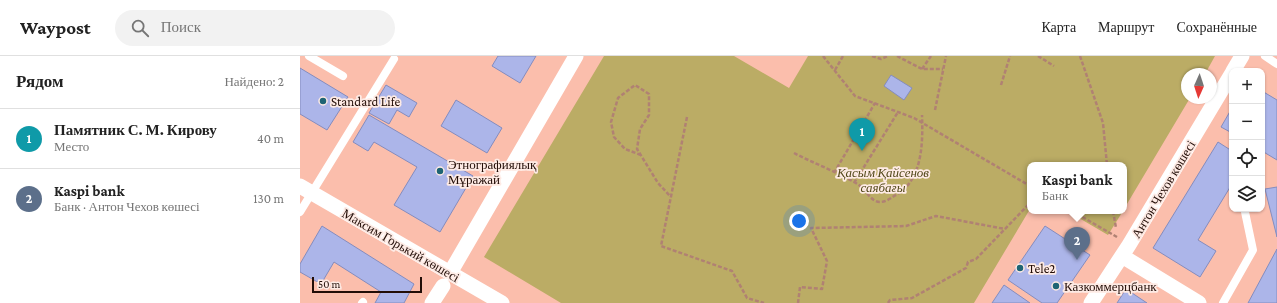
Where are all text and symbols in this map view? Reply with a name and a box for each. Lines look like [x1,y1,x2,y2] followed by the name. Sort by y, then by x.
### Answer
[115,10,395,46] search box
[20,17,91,38] text: Waypost
[129,17,151,39] icon: search
[161,19,201,35] text: Поиск
[1041,19,1076,35] text: Карта
[1098,19,1154,35] text: Маршрут
[1176,19,1257,35] text: Сохранённые
[1181,68,1217,104] north arrow
[1229,68,1265,212] map controls
[1229,68,1265,104] button: +
[16,72,64,91] text: Рядом
[224,74,284,89] text: Найдено: 2
[331,94,400,109] place label: Standard Life
[318,96,328,106] marker: Standard Life
[1229,104,1265,140] button: −
[849,118,875,151] pin: 1
[54,122,217,138] text: Памятник С. М. Кирову
[27,131,31,146] text: 1
[257,131,284,146] text: 40 m
[1128,137,1199,241] street label: Антон Чехов көшесі
[54,139,89,154] text: Место
[1229,140,1265,176] button: locate
[448,157,537,187] place label: Этнографиялық Мұражай
[1027,162,1127,214] popup
[836,165,929,195] park label: Қасым Қайсенов саябағы
[435,166,445,176] marker: Этнографиялық Мұражай
[1042,172,1112,188] text: Kaspi bank
[1229,176,1265,212] button: layers
[54,183,125,199] text: Kaspi bank
[1042,188,1068,203] text: Банк
[26,191,32,206] text: 2
[253,191,284,206] text: 130 m
[54,199,200,214] text: Банк · Антон Чехов көшесі
[339,206,462,285] street label: Максим Горький көшесі
[789,211,809,231] your location
[1064,227,1090,260] pin: 2
[1028,261,1055,276] place label: Tele2
[1015,263,1025,273] marker: Tele2
[312,275,422,294] scale bar
[318,278,340,290] text: 50 m
[1064,279,1157,294] place label: Казкоммерцбанк
[1051,281,1061,291] marker: Казкоммерцбанк

